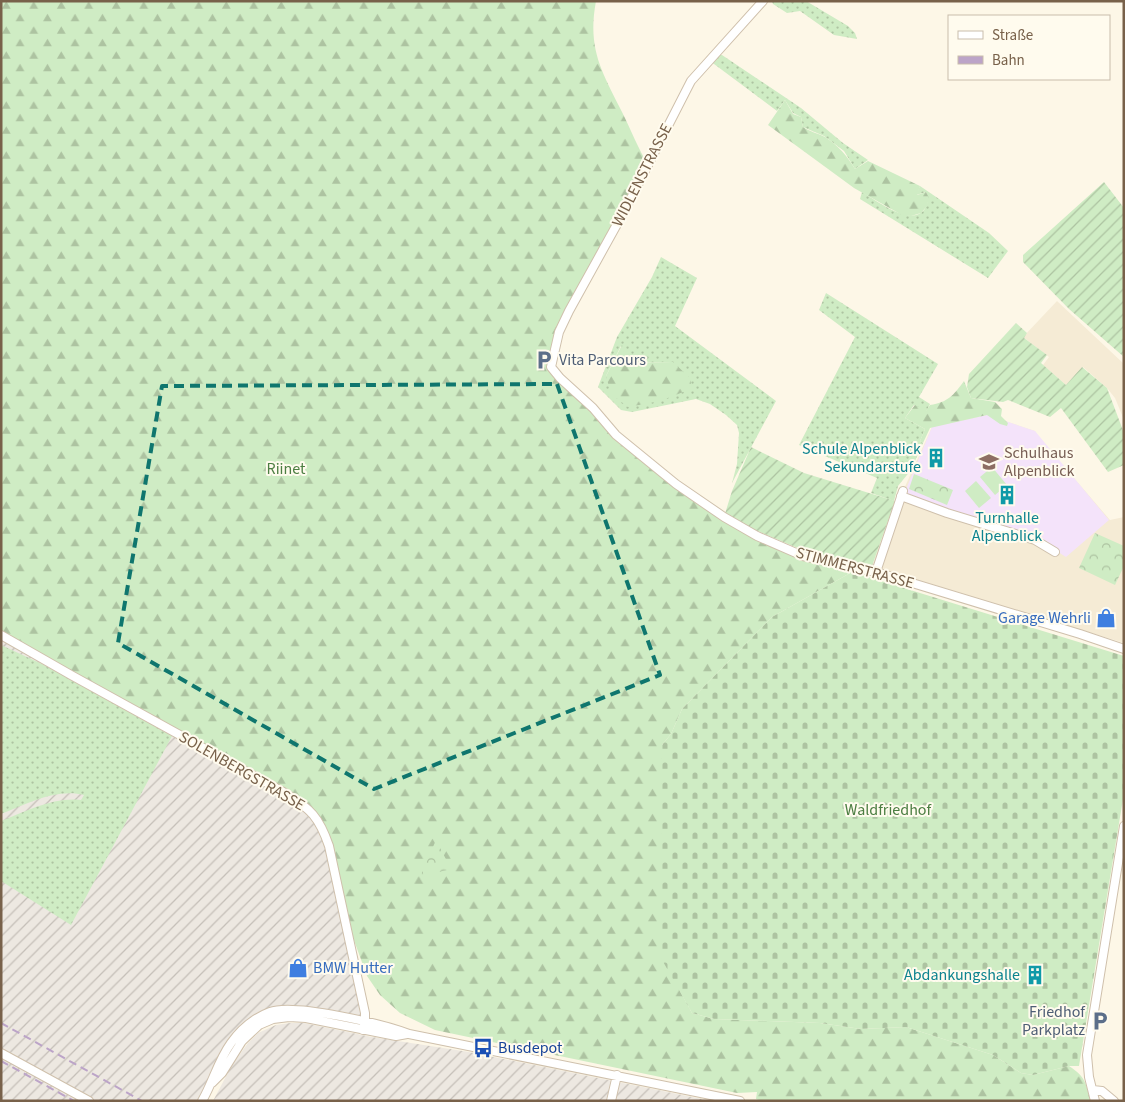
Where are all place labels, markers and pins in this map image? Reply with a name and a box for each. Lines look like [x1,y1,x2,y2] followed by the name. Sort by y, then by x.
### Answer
[533,349,555,371] parking icon: Vita Parcours
[559,349,646,371] place label: Vita Parcours
[802,438,921,478] place label: Schule Alpenblick Sekundarstufe
[1004,442,1074,482] place label: Schulhaus Alpenblick
[925,447,947,469] building icon: Schule Alpenblick Sekundarstufe
[978,451,1000,473] school or university icon: Schulhaus Alpenblick
[996,484,1018,506] building icon: Turnhalle Alpenblick
[972,507,1042,547] place label: Turnhalle Alpenblick
[998,607,1091,629] place label: Garage Wehrli
[1095,607,1117,629] shop icon: Garage Wehrli
[287,957,309,979] shop icon: BMW Hutter
[313,957,393,979] place label: BMW Hutter
[904,964,1020,986] place label: Abdankungshalle
[1024,964,1046,986] building icon: Abdankungshalle
[1022,1001,1086,1041] place label: Friedhof Parkplatz
[1089,1010,1111,1032] parking icon: Friedhof Parkplatz
[472,1037,494,1059] bus stop icon: Busdepot
[498,1037,563,1059] place label: Busdepot

